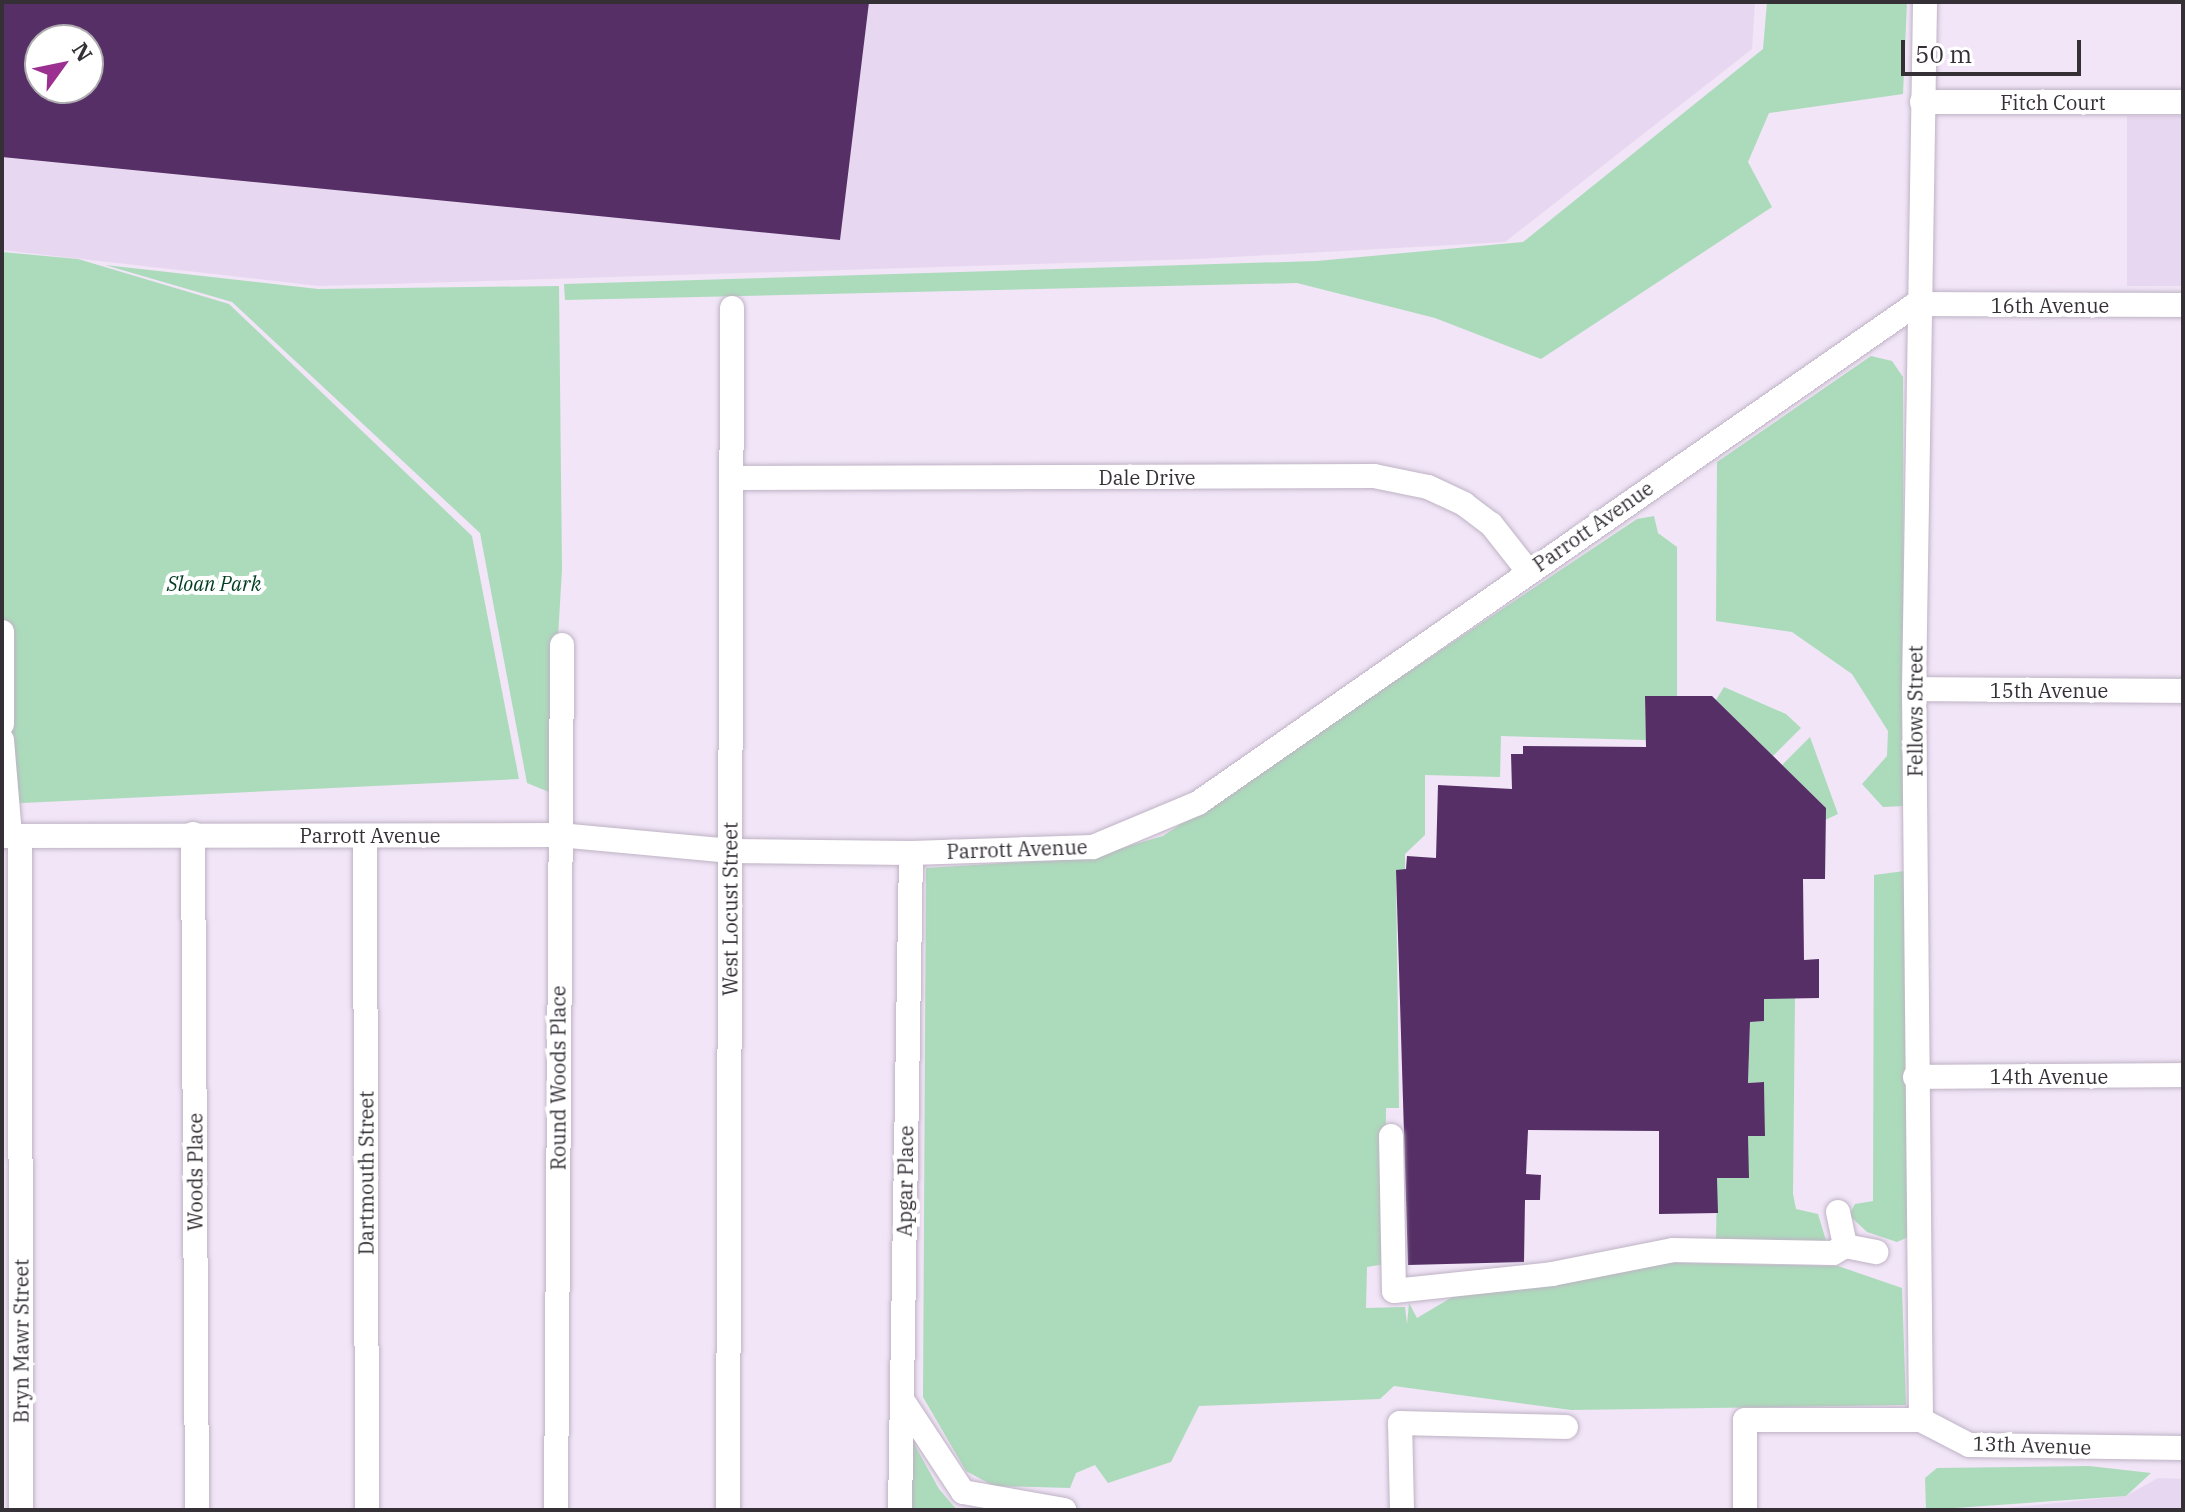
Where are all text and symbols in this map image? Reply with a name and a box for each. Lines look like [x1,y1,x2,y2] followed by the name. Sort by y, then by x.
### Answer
[24,24,104,104] north arrow
[1905,24,2085,74] scale bar
[66,37,100,67] text: N
[1915,38,1972,70] text: 50 m
[2000,90,2106,114] street label: Fitch Court
[1991,293,2109,317] street label: 16th Avenue
[1099,465,1195,489] street label: Dale Drive
[1528,476,1658,576] street label: Parrott Avenue
[167,571,261,595] park label: Sloan Park
[1903,645,1927,777] street label: Fellows Street
[1990,678,2108,702] street label: 15th Avenue
[718,822,742,996] street label: West Locust Street
[300,823,440,847] street label: Parrott Avenue
[946,835,1088,863] street label: Parrott Avenue
[546,986,570,1170] street label: Round Woods Place
[1990,1064,2108,1088] street label: 14th Avenue
[354,1091,378,1255] street label: Dartmouth Street
[183,1113,207,1231] street label: Woods Place
[892,1125,918,1237] street label: Apgar Place
[9,1259,33,1423] street label: Bryn Mawr Street
[1972,1431,2092,1459] street label: 13th Avenue

